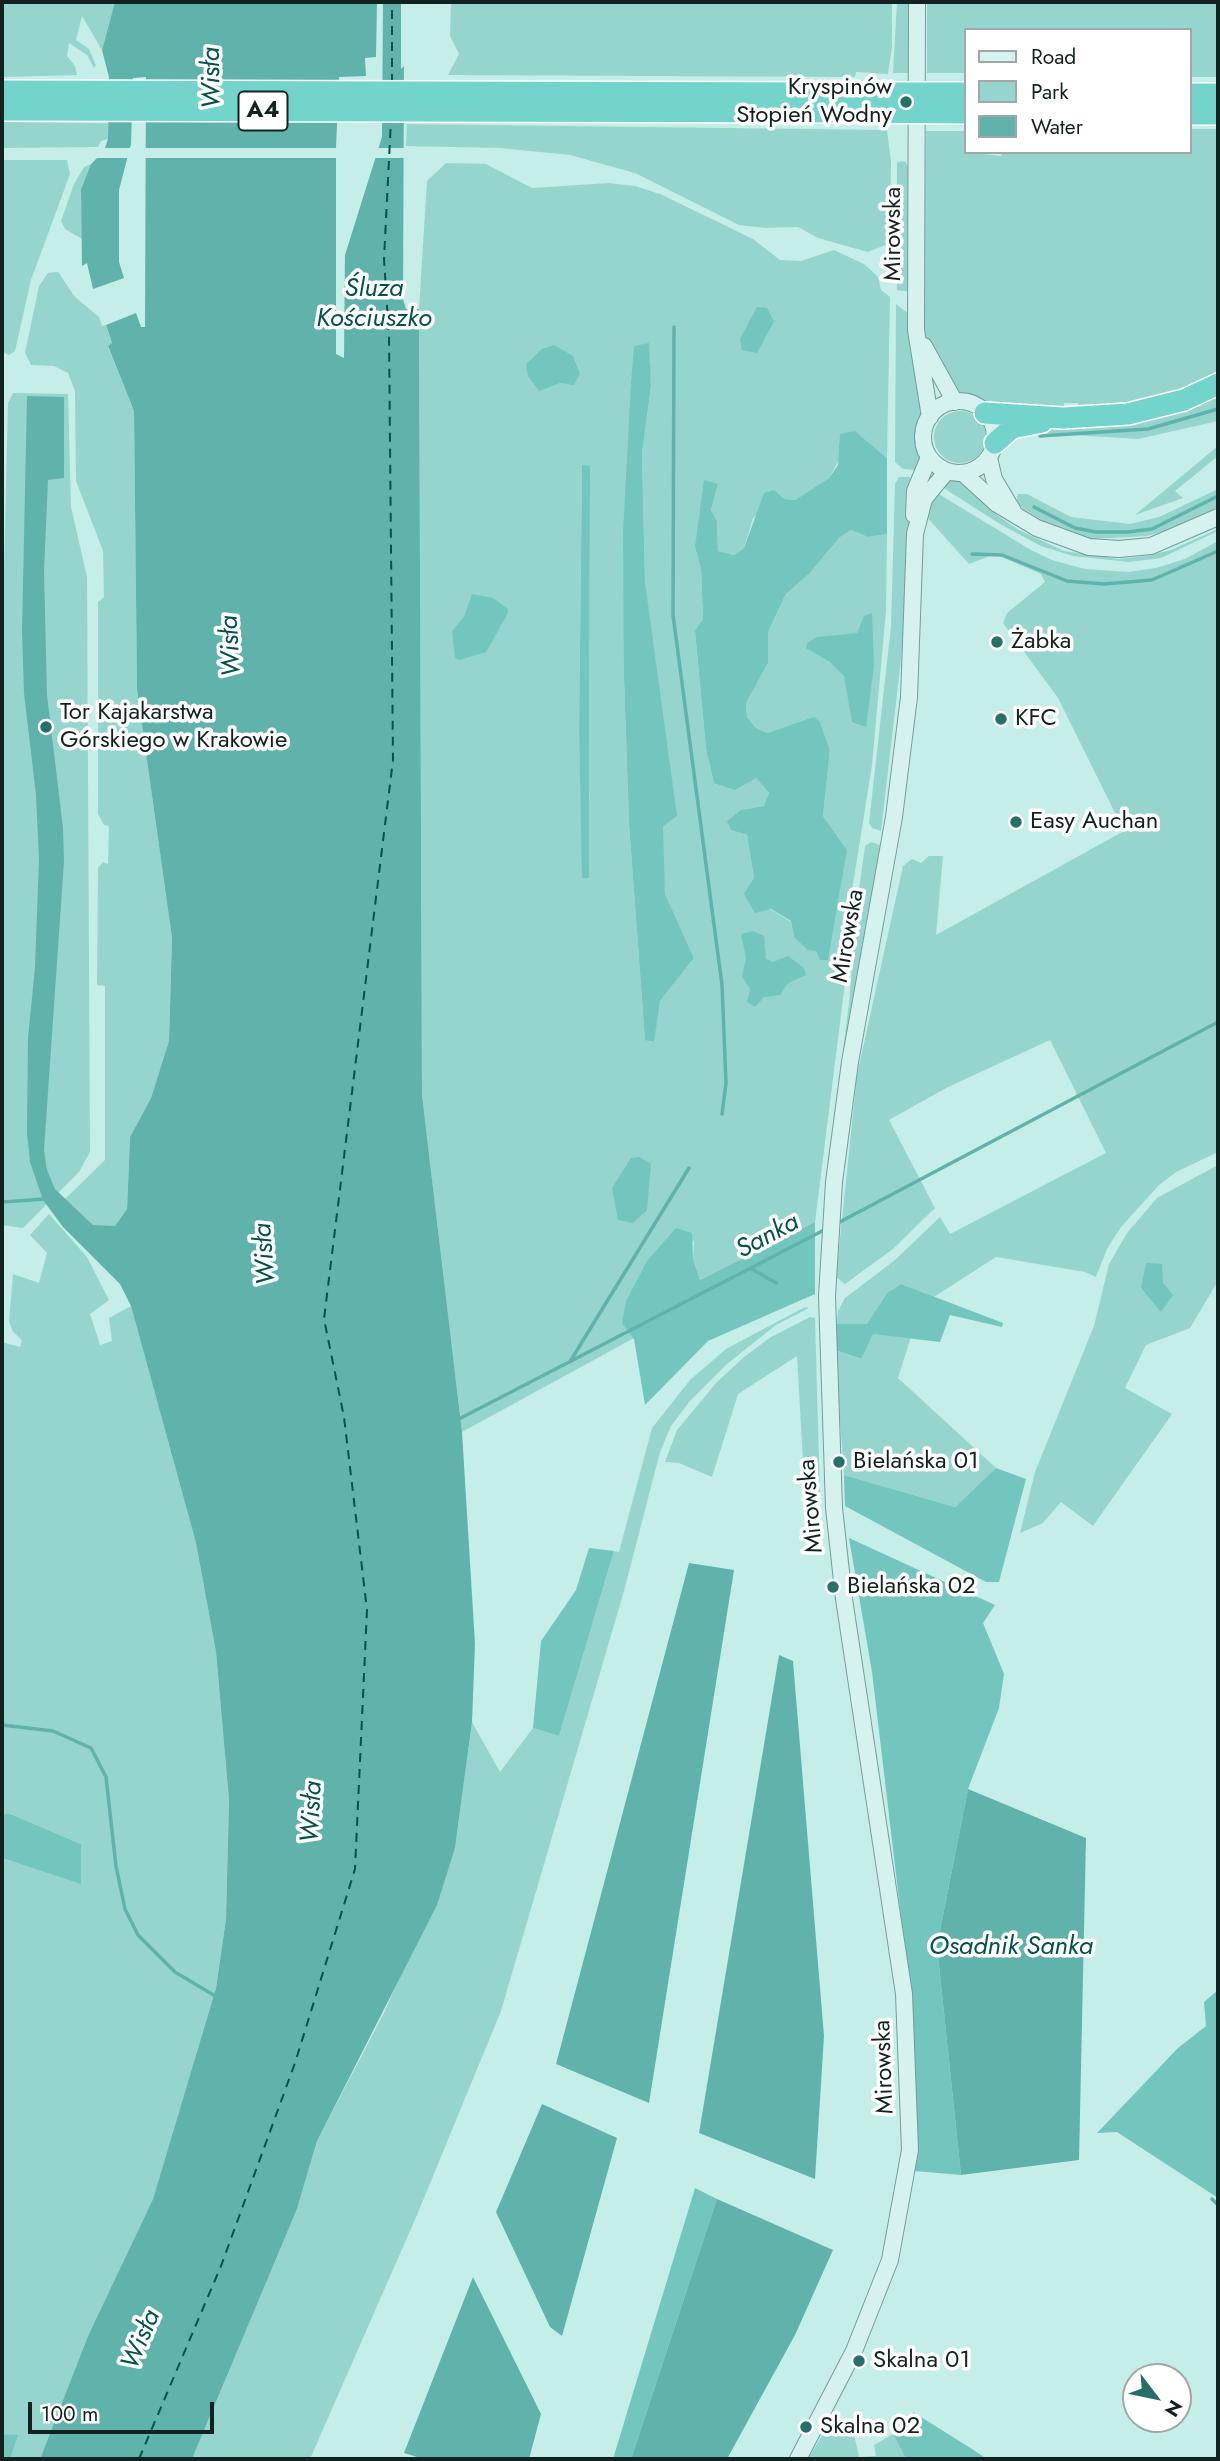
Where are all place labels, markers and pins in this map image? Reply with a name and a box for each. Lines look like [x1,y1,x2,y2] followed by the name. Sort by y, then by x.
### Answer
[736,74,892,130] place label: Kryspinów Stopień Wodny
[898,94,914,110] marker: Kryspinów Stopień Wodny
[1011,628,1071,656] place label: Żabka
[989,634,1005,650] marker: Żabka
[60,699,287,755] place label: Tor Kajakarstwa Górskiego w Krakowie
[1015,705,1057,733] place label: KFC
[993,711,1009,727] marker: KFC
[38,719,54,735] marker: Tor Kajakarstwa Górskiego w Krakowie
[1030,808,1158,836] place label: Easy Auchan
[1008,814,1024,830] marker: Easy Auchan
[853,1448,979,1476] place label: Bielańska 01
[831,1454,847,1470] marker: Bielańska 01
[847,1573,976,1601] place label: Bielańska 02
[825,1579,841,1595] marker: Bielańska 02
[873,2347,970,2375] place label: Skalna 01
[851,2353,867,2369] marker: Skalna 01
[820,2413,920,2441] place label: Skalna 02
[798,2419,814,2435] marker: Skalna 02

